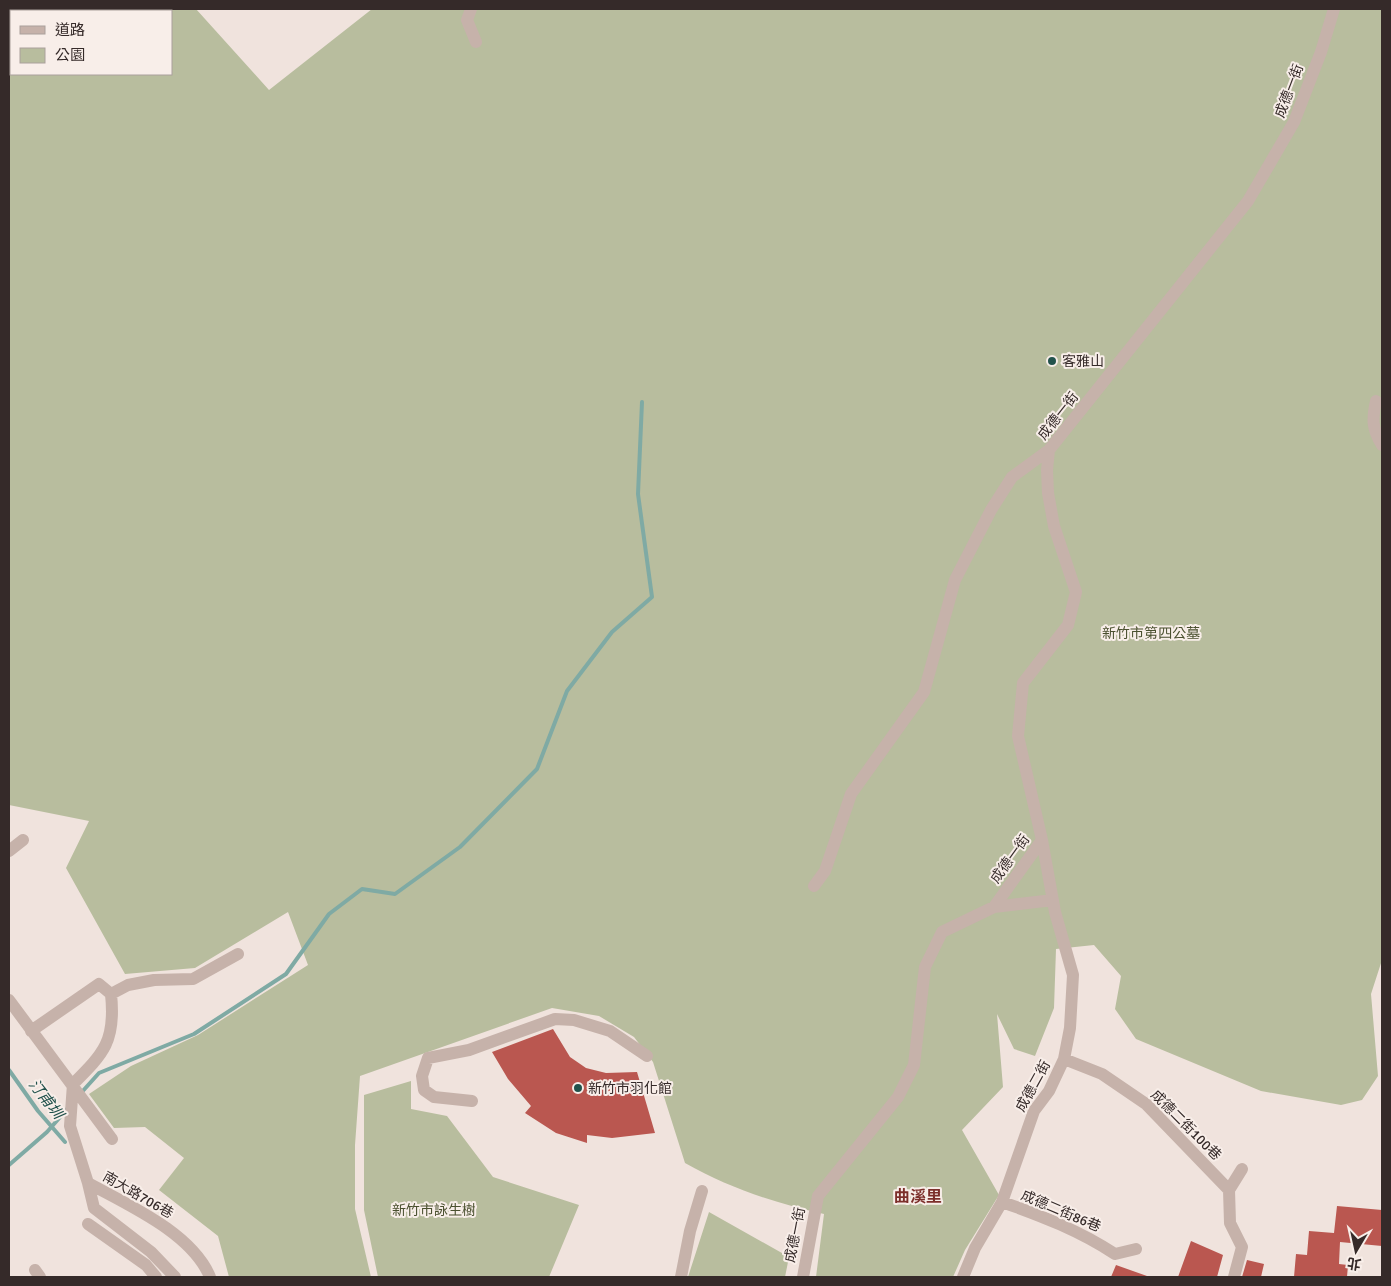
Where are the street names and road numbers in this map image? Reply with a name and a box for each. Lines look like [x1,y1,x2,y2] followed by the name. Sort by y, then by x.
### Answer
[1271,62,1307,120] street label: 成德一街
[1034,389,1082,443] street label: 成德一街
[987,831,1033,887] street label: 成德一街
[1012,1057,1054,1115] street label: 成德二街
[1147,1086,1225,1164] street label: 成德二街100巷
[100,1168,176,1222] street label: 南大路706巷
[1018,1187,1104,1235] street label: 成德二街86巷
[781,1206,809,1264] street label: 成德一街

